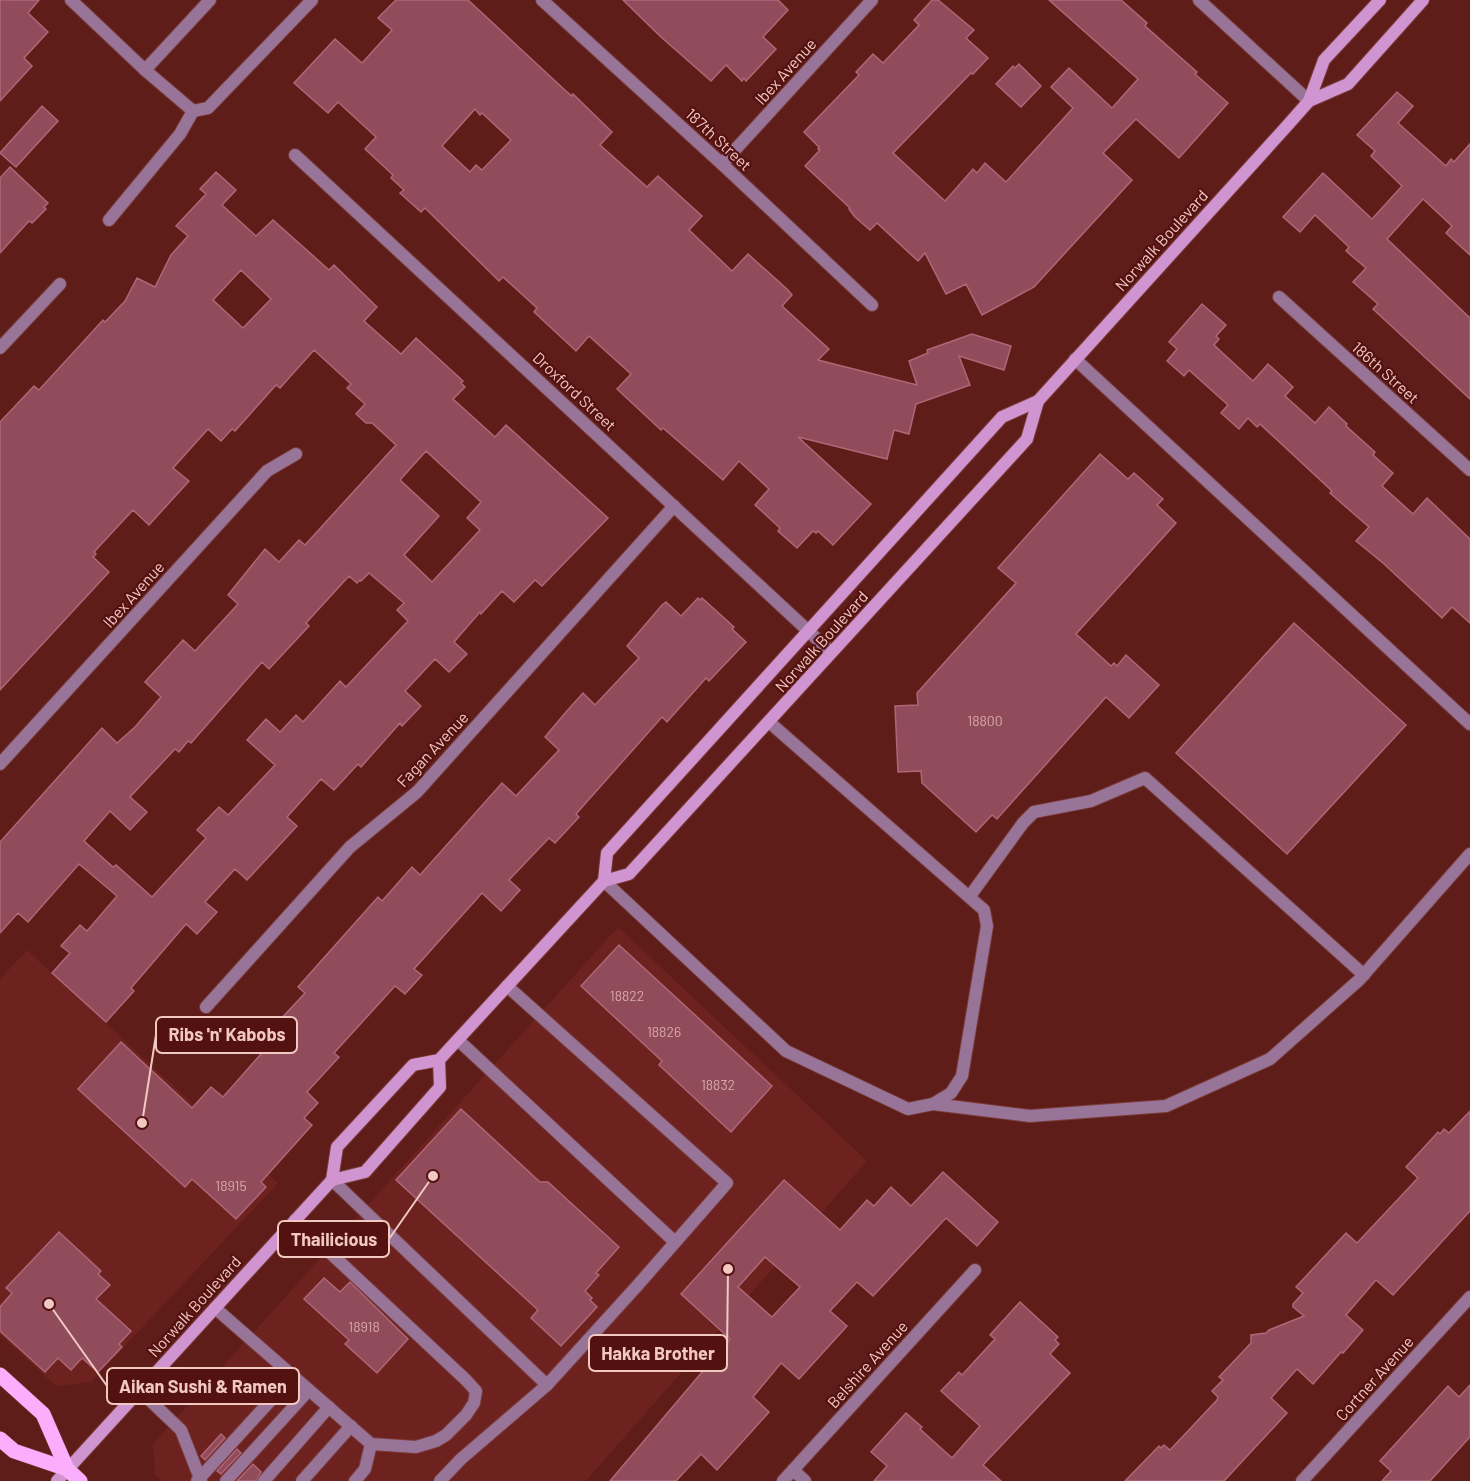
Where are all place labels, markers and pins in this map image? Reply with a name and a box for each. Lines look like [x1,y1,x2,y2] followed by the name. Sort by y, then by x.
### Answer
[156,1017,297,1053] callout: Ribs 'n' Kabobs
[278,1221,389,1257] callout: Thailicious
[589,1335,727,1371] callout: Hakka Brother
[107,1368,299,1404] callout: Aikan Sushi & Ramen

